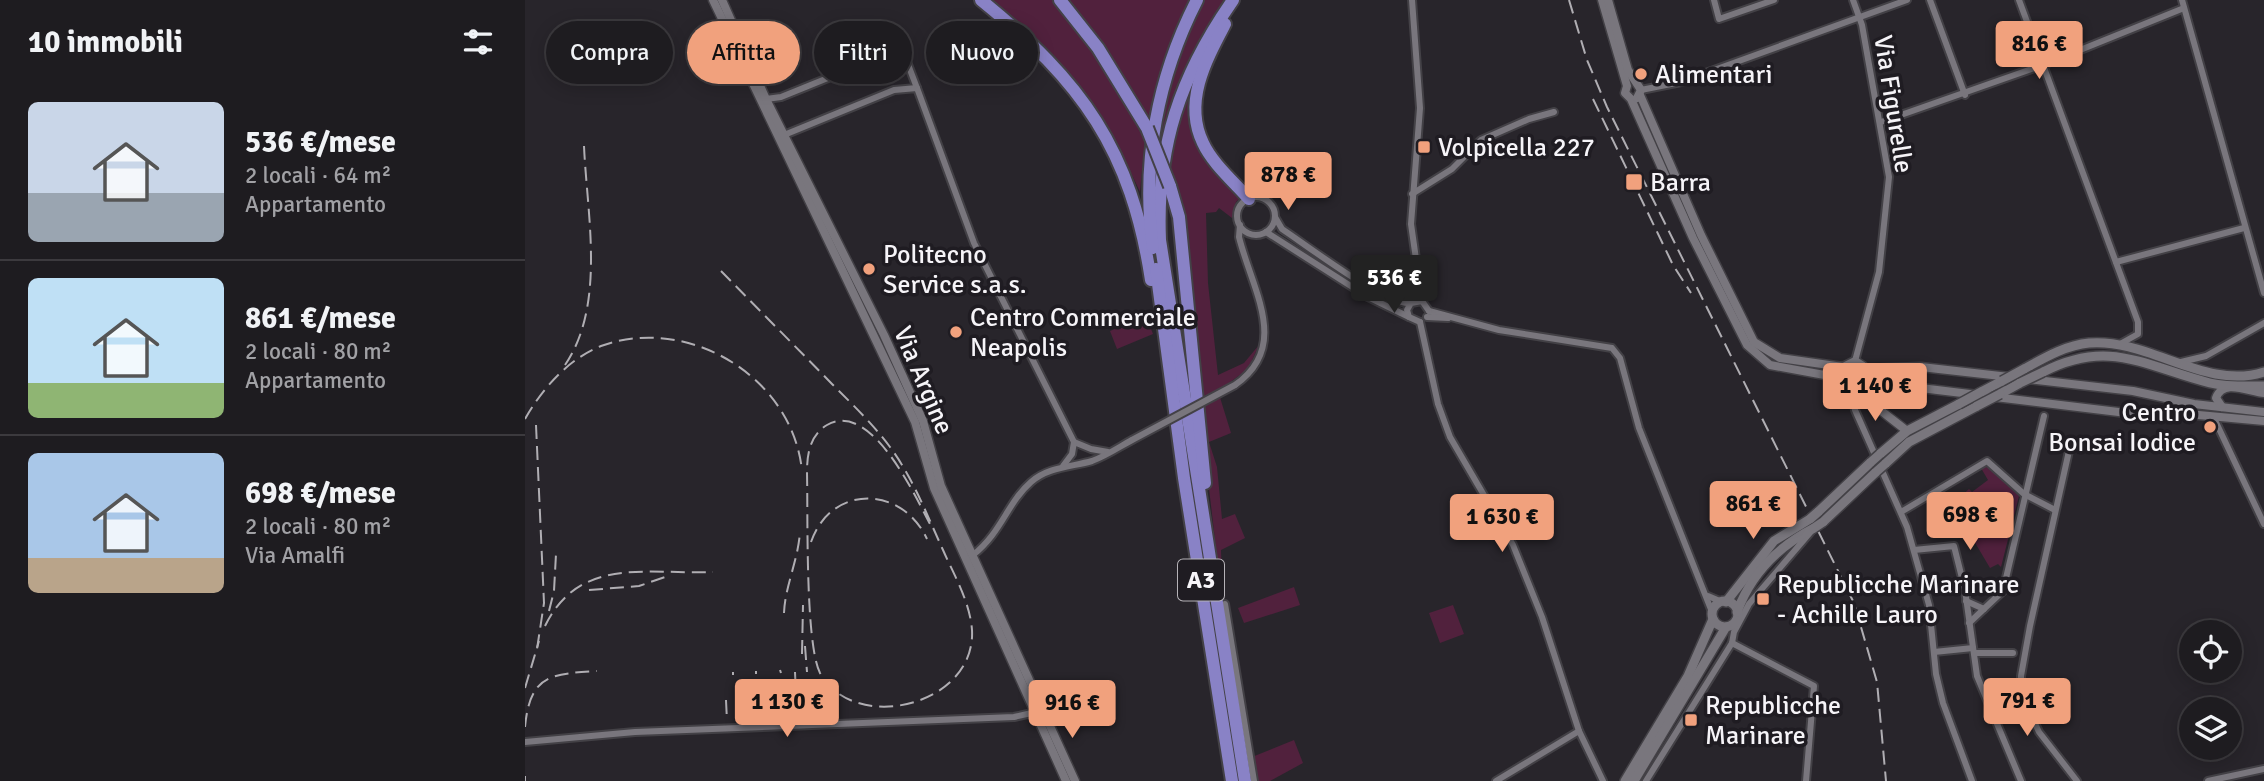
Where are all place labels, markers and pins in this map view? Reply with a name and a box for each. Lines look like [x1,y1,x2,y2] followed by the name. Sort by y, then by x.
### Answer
[1990,22,2088,81] pin: 816 €
[1655,59,1772,91] place label: Alimentari
[1633,66,1649,82] marker: Alimentari
[1438,132,1595,164] place label: Volpicella 227
[1416,139,1432,155] marker: Volpicella 227
[1239,152,1337,212] pin: 878 €
[1650,167,1711,199] place label: Barra
[1624,172,1644,192] marker: Barra
[883,239,1027,301] place label: Politecno Service s.a.s.
[1345,256,1443,315] pin: 536 €
[861,261,877,277] marker: Politecno Service s.a.s.
[970,302,1196,364] place label: Centro Commerciale Neapolis
[948,324,964,340] marker: Centro Commerciale Neapolis
[1810,364,1940,423] pin: 1 140 €
[2048,397,2196,459] place label: Centro Bonsai Iodice
[2202,419,2218,435] marker: Centro Bonsai Iodice
[1704,482,1802,541] pin: 861 €
[1921,492,2019,552] pin: 698 €
[1437,494,1567,554] pin: 1 630 €
[1777,569,2020,631] place label: Republicche Marinare - Achille Lauro
[1755,591,1771,607] marker: Republicche Marinare - Achille Lauro
[1978,678,2076,738] pin: 791 €
[722,680,852,739] pin: 1 130 €
[1023,680,1121,740] pin: 916 €
[1705,690,1841,752] place label: Republicche Marinare
[1683,712,1699,728] marker: Republicche Marinare

